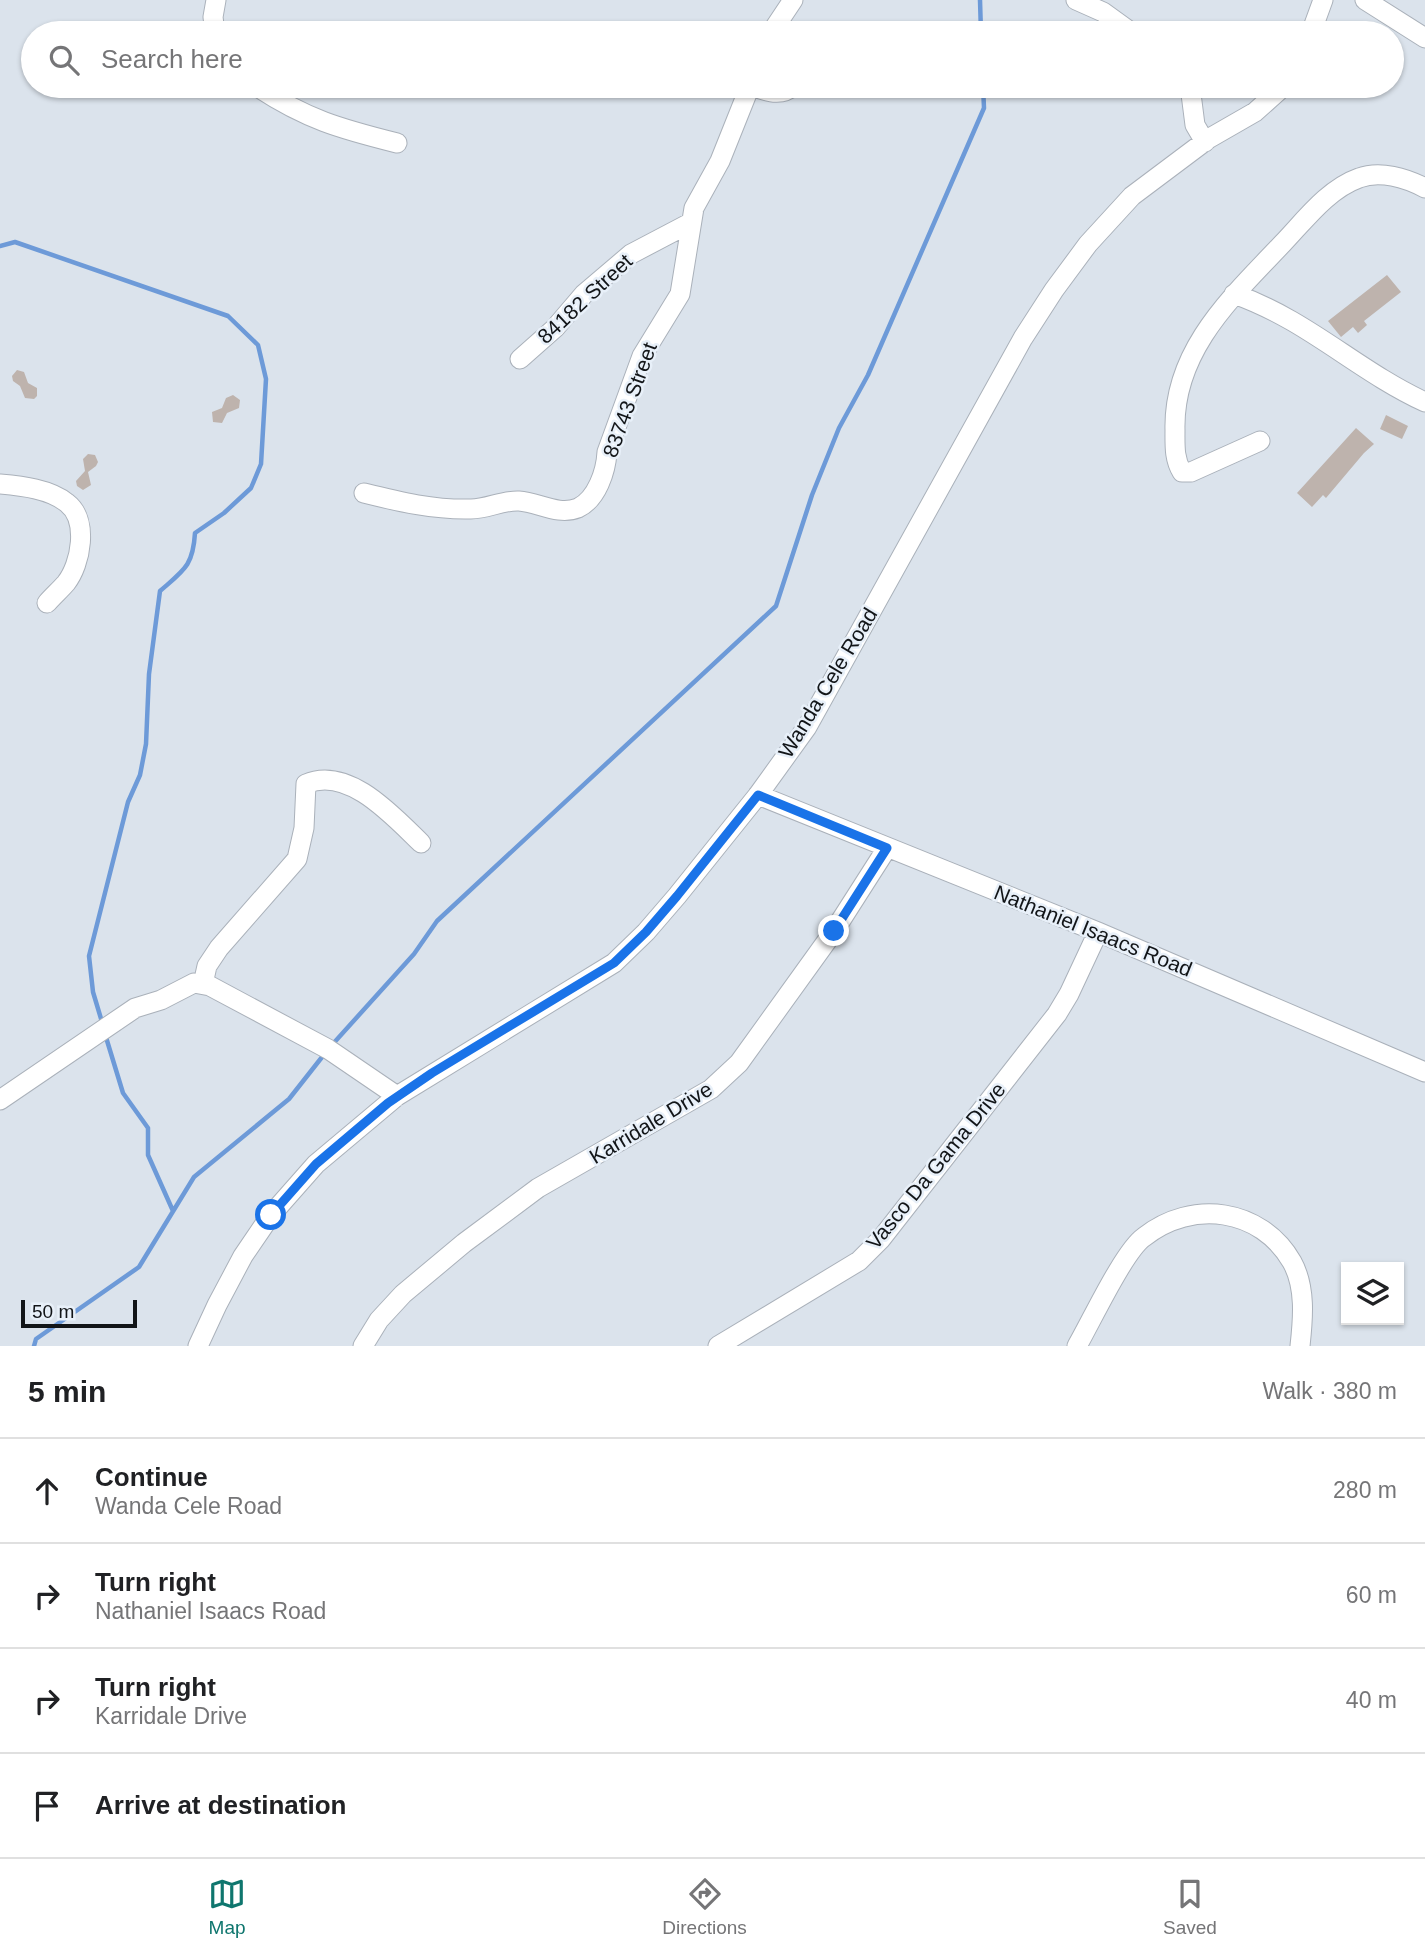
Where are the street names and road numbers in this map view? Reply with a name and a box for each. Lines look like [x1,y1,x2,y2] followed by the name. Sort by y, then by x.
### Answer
[533,249,637,348] street label: 84182 Street
[598,339,661,460] street label: 83743 Street
[774,604,881,762] street label: Wanda Cele Road
[991,880,1195,981] street label: Nathaniel Isaacs Road
[585,1077,716,1168] street label: Karridale Drive
[861,1078,1010,1253] street label: Vasco Da Gama Drive

